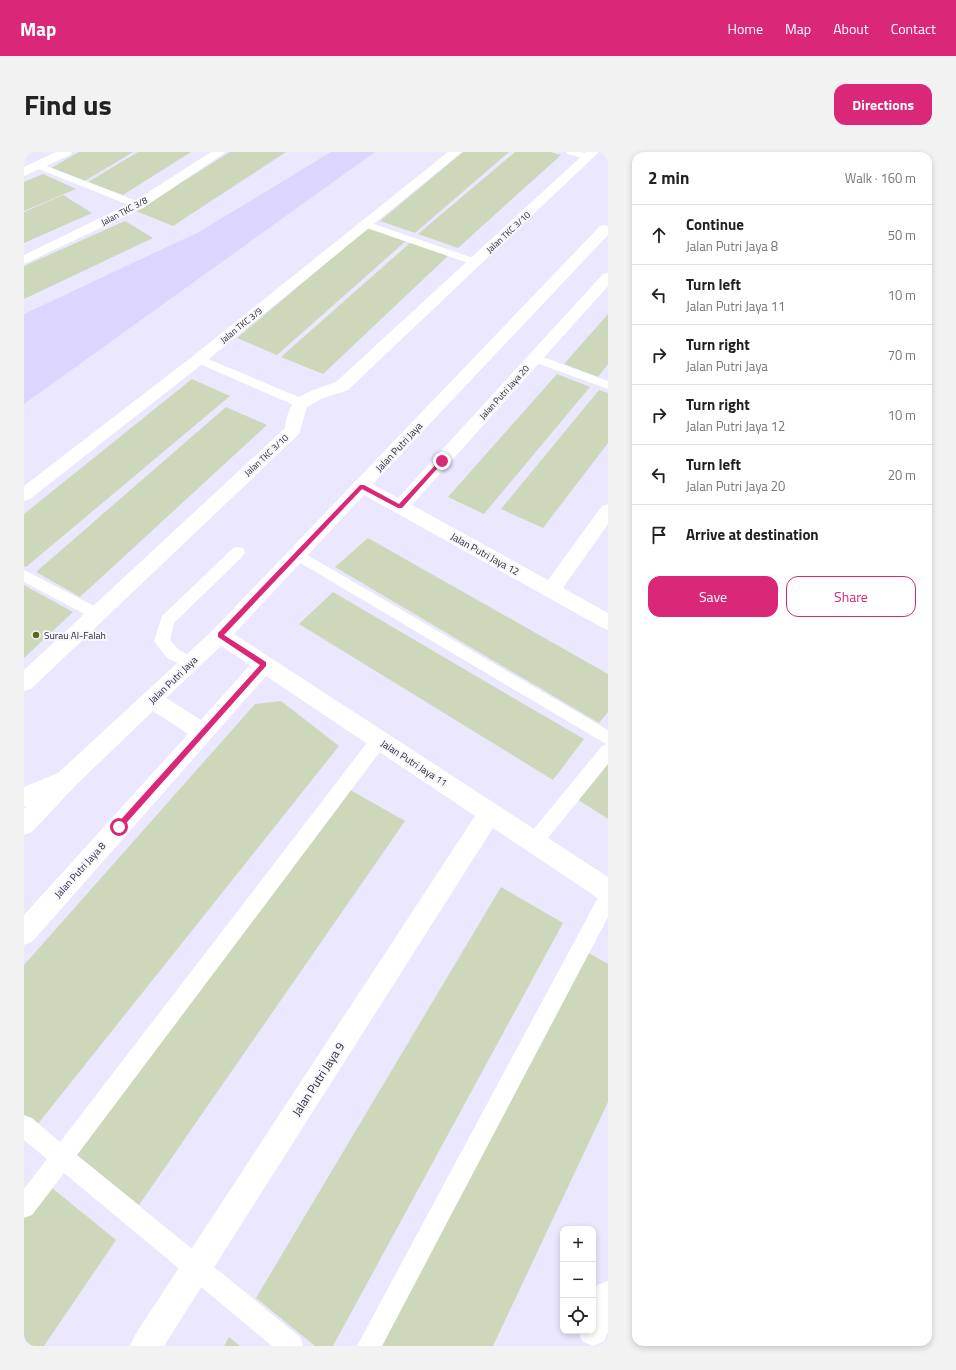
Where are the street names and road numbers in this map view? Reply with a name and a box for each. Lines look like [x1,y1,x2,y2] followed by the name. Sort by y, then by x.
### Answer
[98,193,150,229] street label: Jalan TKC 3/8
[483,208,533,256] street label: Jalan TKC 3/10
[217,304,265,346] street label: Jalan TKC 3/9
[476,362,532,422] street label: Jalan Putri Jaya 20
[372,419,426,475] street label: Jalan Putri Jaya
[241,431,291,479] street label: Jalan TKC 3/10
[448,529,522,579] street label: Jalan Putri Jaya 12
[145,653,201,707] street label: Jalan Putri Jaya
[378,736,450,790] street label: Jalan Putri Jaya 11
[51,838,110,901] street label: Jalan Putri Jaya 8
[287,1038,349,1120] street label: Jalan Putri Jaya 9

